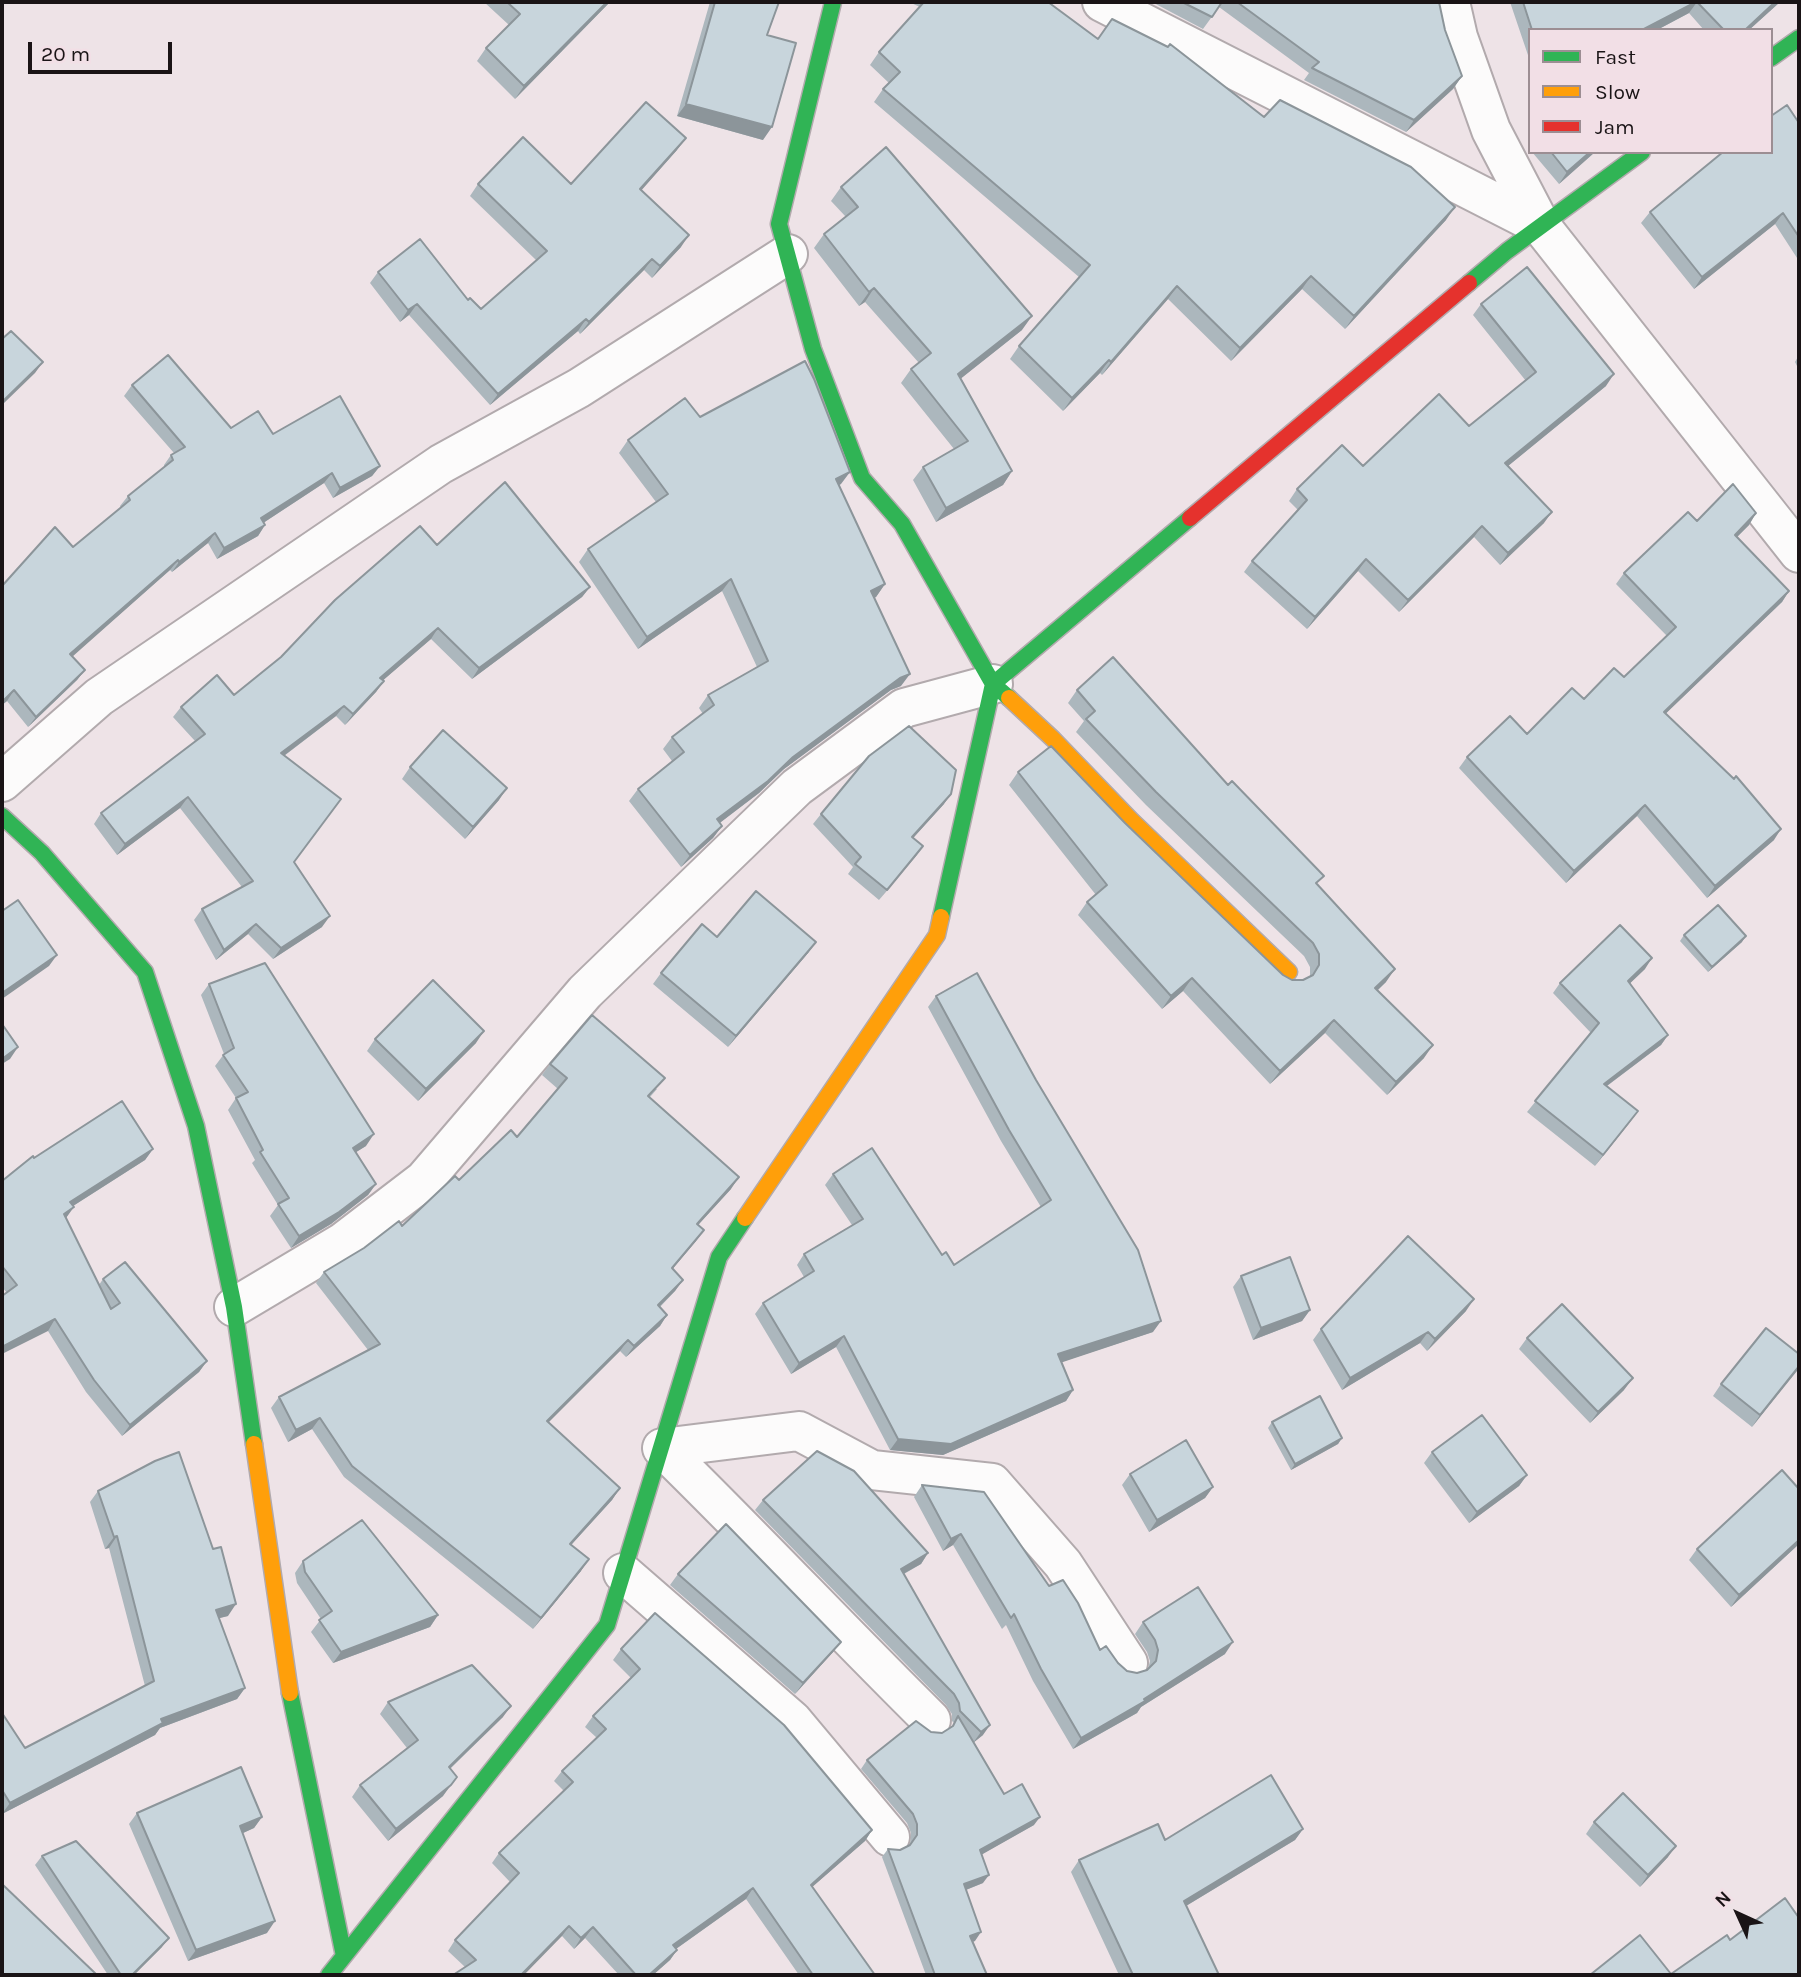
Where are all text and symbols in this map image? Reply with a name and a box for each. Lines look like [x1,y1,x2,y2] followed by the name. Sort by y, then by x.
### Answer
[32,28,175,72] scale bar
[1528,28,1773,154] legend
[41,42,90,66] text: 20 m
[1595,45,1636,69] text: Fast
[1595,80,1640,104] text: Slow
[1595,115,1635,139] text: Jam
[1703,1879,1773,1949] north arrow
[1711,1887,1736,1912] text: N

